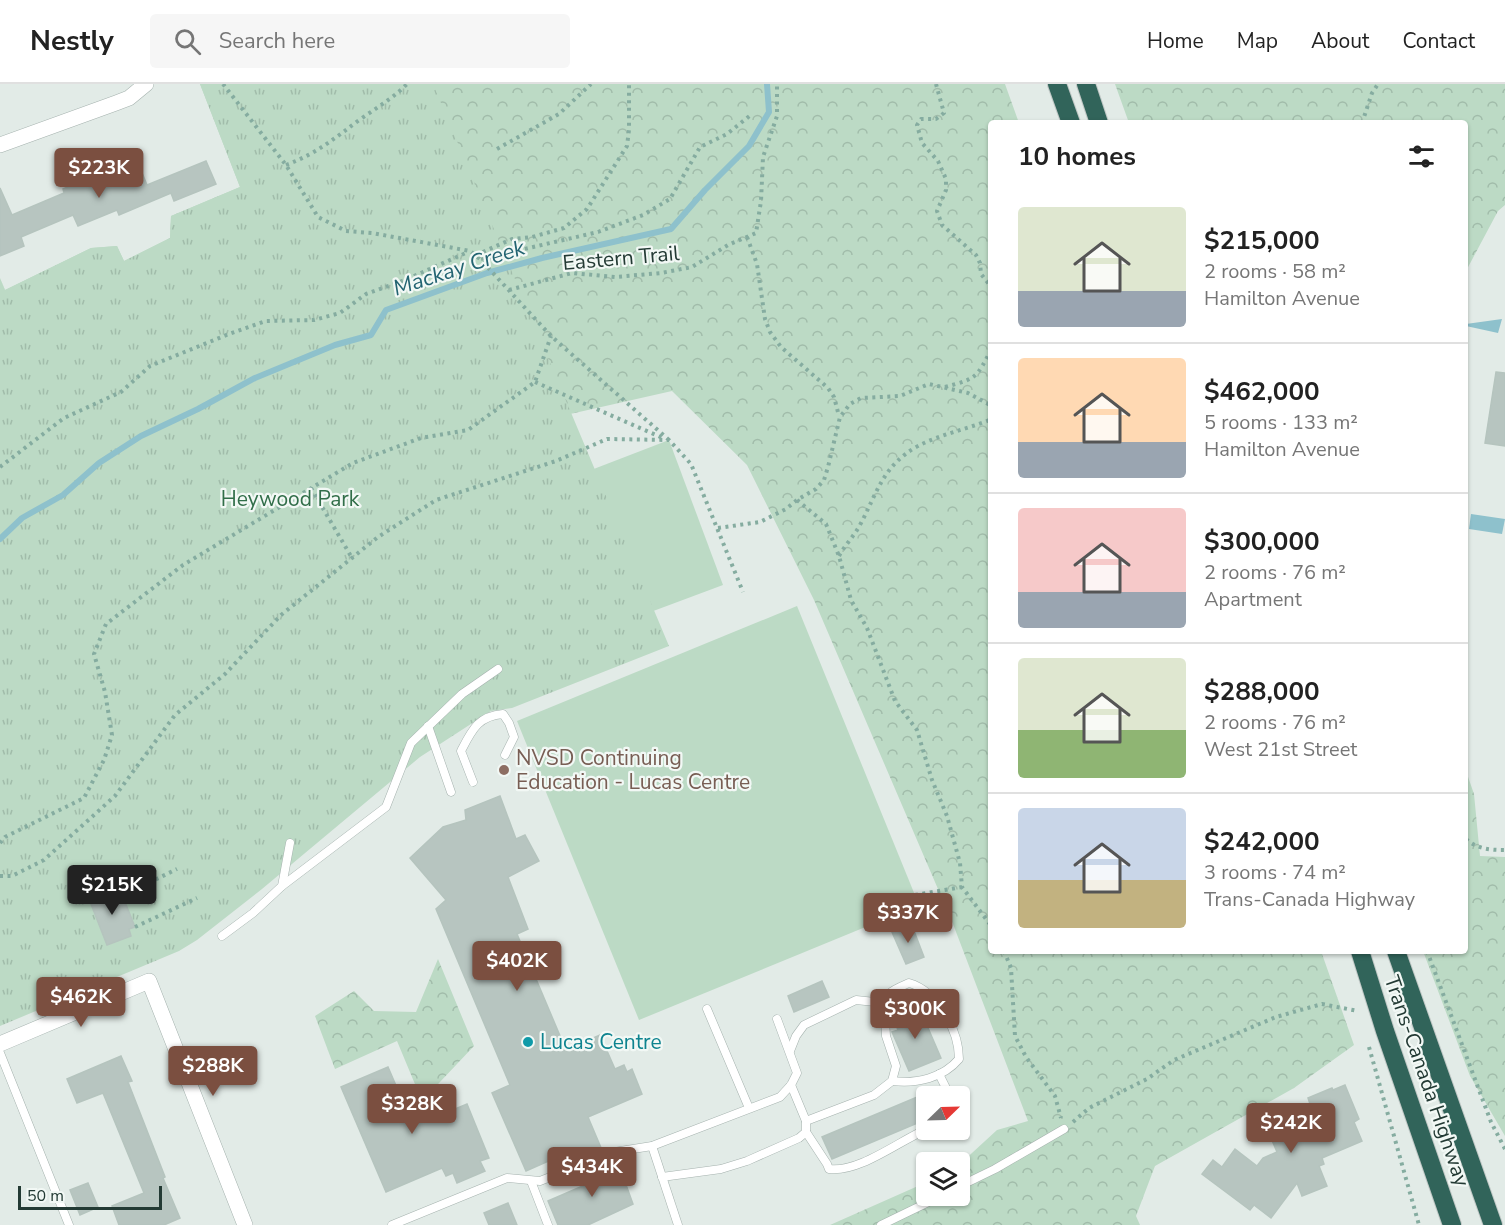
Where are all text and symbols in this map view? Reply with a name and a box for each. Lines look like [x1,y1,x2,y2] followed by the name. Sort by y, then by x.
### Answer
[150,14,570,68] search box
[30,22,114,60] text: Nestly
[171,25,204,58] icon: search
[219,26,335,56] text: Search here
[1147,27,1204,55] text: Home
[1237,27,1278,55] text: Map
[1311,27,1369,55] text: About
[1402,27,1475,55] text: Contact
[1018,139,1136,174] text: 10 homes
[1405,140,1438,173] icon: filters
[57,148,141,199] pin: $223K
[68,154,130,181] text: $223K
[1204,223,1320,258] text: $215,000
[1066,231,1138,303] icon: home
[389,232,530,303] water label: Mackay Creek
[561,239,681,277] street label: Eastern Trail
[1204,258,1346,285] text: 2 rooms · 58 m²
[1204,285,1360,312] text: Hamilton Avenue
[1204,374,1320,409] text: $462,000
[1066,382,1138,454] icon: home
[1204,409,1358,436] text: 5 rooms · 133 m²
[1204,436,1360,463] text: Hamilton Avenue
[221,485,360,513] park label: Heywood Park
[1204,524,1320,559] text: $300,000
[1066,532,1138,604] icon: home
[1204,559,1346,586] text: 2 rooms · 76 m²
[1204,586,1302,613] text: Apartment
[1204,674,1320,709] text: $288,000
[1066,682,1138,754] icon: home
[1204,709,1346,736] text: 2 rooms · 76 m²
[1204,736,1357,763] text: West 21st Street
[516,744,750,796] place label: NVSD Continuing Education - Lucas Centre
[497,763,511,777] marker: NVSD Continuing Education - Lucas Centre
[1204,824,1320,859] text: $242,000
[1066,832,1138,904] icon: home
[1204,859,1346,886] text: 3 rooms · 74 m²
[70,865,154,916] pin: $215K
[81,871,143,898] text: $215K
[1204,886,1415,913] text: Trans-Canada Highway
[866,893,950,944] pin: $337K
[877,899,939,926] text: $337K
[475,941,559,992] pin: $402K
[486,947,548,974] text: $402K
[1378,972,1476,1190] street label: Trans-Canada Highway
[39,977,123,1028] pin: $462K
[50,983,112,1010] text: $462K
[873,989,957,1040] pin: $300K
[884,995,946,1022] text: $300K
[540,1028,662,1056] place label: Lucas Centre
[521,1035,535,1049] marker: Lucas Centre
[171,1046,255,1097] pin: $288K
[182,1052,244,1079] text: $288K
[370,1084,454,1135] pin: $328K
[916,1086,970,1140] north arrow
[916,1086,970,1206] map controls
[381,1090,443,1117] text: $328K
[1249,1103,1333,1154] pin: $242K
[1260,1109,1322,1136] text: $242K
[550,1147,634,1198] pin: $434K
[916,1152,970,1206] button: layers
[561,1153,623,1180] text: $434K
[18,1183,162,1210] scale bar
[27,1185,64,1207] text: 50 m

